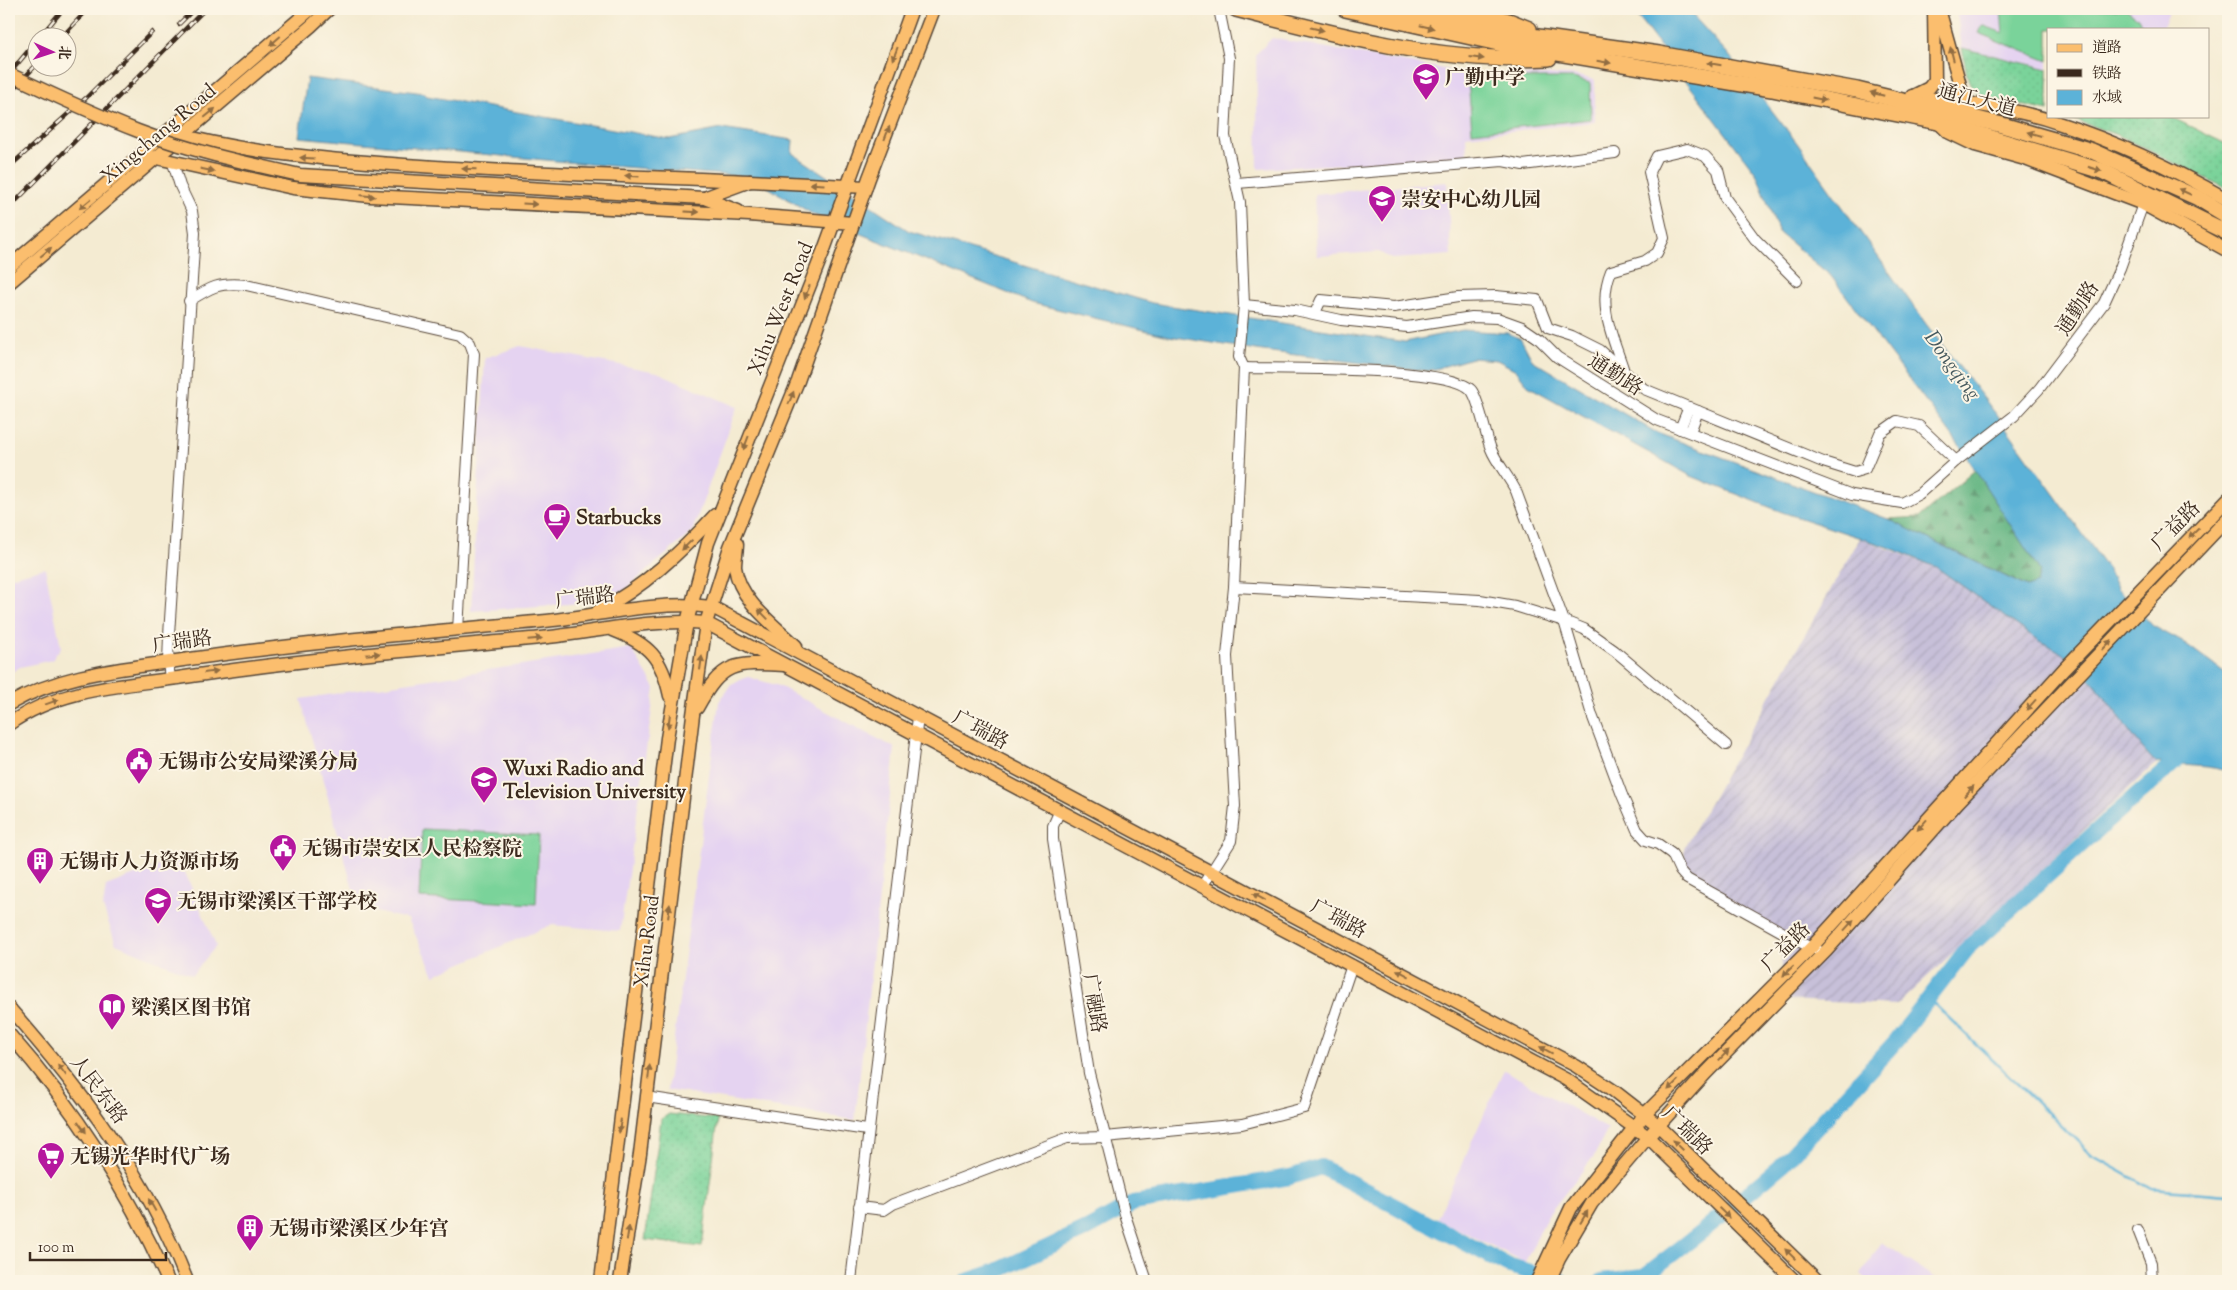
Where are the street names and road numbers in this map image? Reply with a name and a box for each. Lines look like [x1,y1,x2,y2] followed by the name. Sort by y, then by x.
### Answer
[96,78,224,192] street label: Xingchang Road
[1934,78,2019,125] street label: 通江大道
[742,238,822,380] street label: Xihu West Road
[2051,276,2108,342] street label: 通勤路
[1582,348,1648,404] street label: 通勤路
[2145,495,2208,558] street label: 广益路
[554,581,617,618] street label: 广瑞路
[151,625,214,662] street label: 广瑞路
[947,704,1013,758] street label: 广瑞路
[628,893,669,989] street label: Xihu Road
[1305,893,1371,947] street label: 广瑞路
[1755,916,1818,979] street label: 广益路
[1074,971,1112,1035] street label: 广融路
[61,1050,133,1131] street label: 人民东路
[1655,1101,1718,1163] street label: 广瑞路

